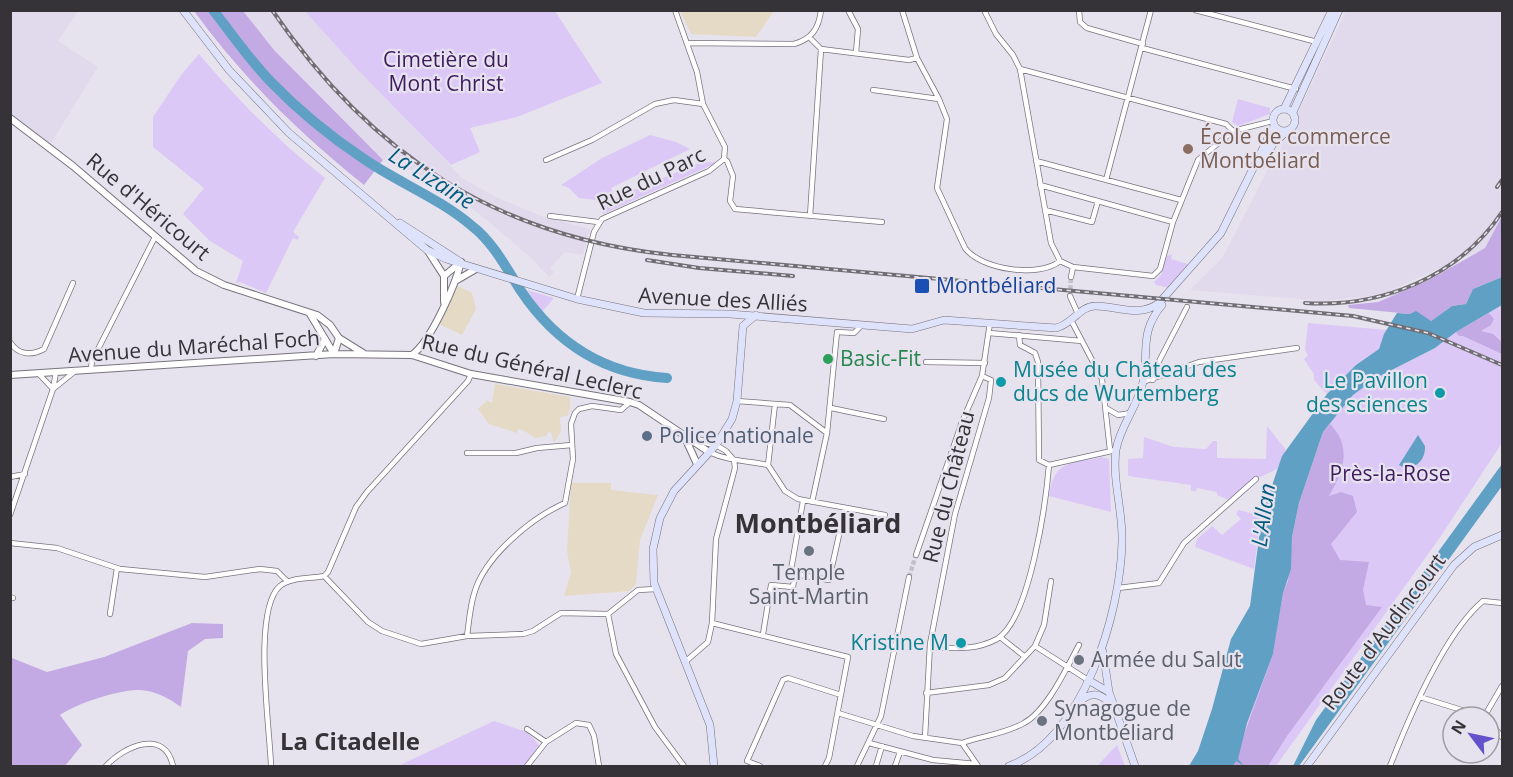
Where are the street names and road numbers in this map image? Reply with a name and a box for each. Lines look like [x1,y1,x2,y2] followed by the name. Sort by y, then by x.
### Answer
[592,140,709,216] street label: Rue du Parc
[81,146,216,266] street label: Rue d'Héricourt
[638,281,808,317] street label: Avenue des Alliés
[67,323,321,369] street label: Avenue du Maréchal Foch
[419,327,645,405] street label: Rue du Général Leclerc
[916,408,980,566] street label: Rue du Château
[1315,547,1451,715] street label: Route d'Audincourt

